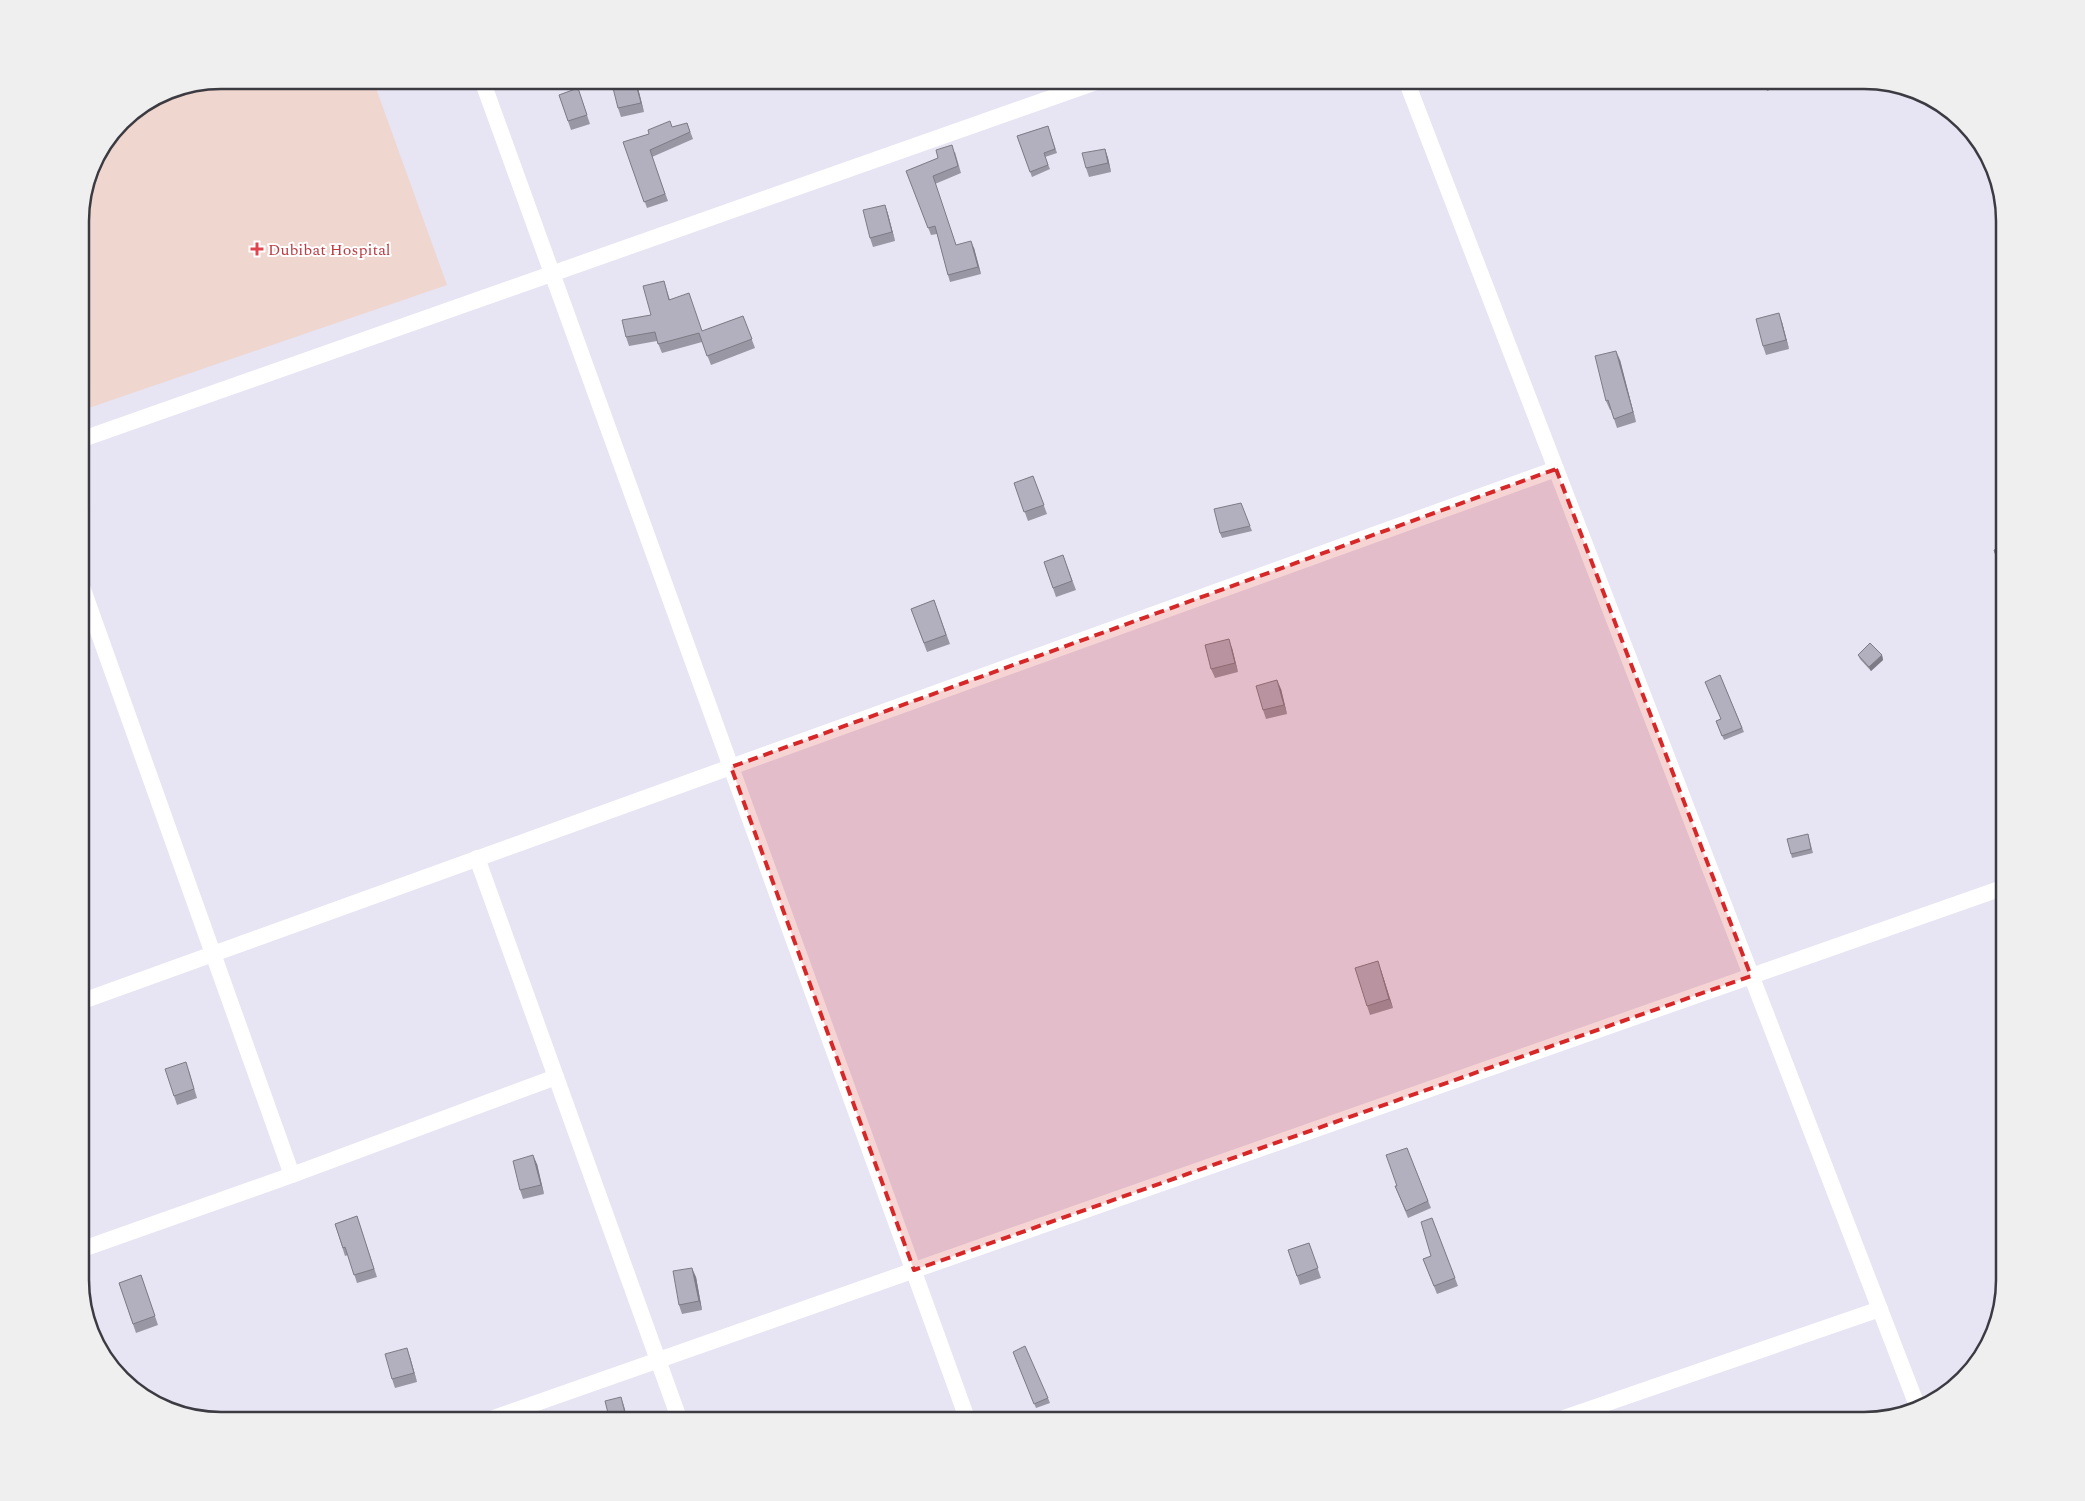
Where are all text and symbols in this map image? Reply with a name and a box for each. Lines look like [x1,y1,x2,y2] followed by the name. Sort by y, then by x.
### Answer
[268,238,391,262] place label: Dubibat Hospital
[250,242,264,256] marker: Dubibat Hospital

